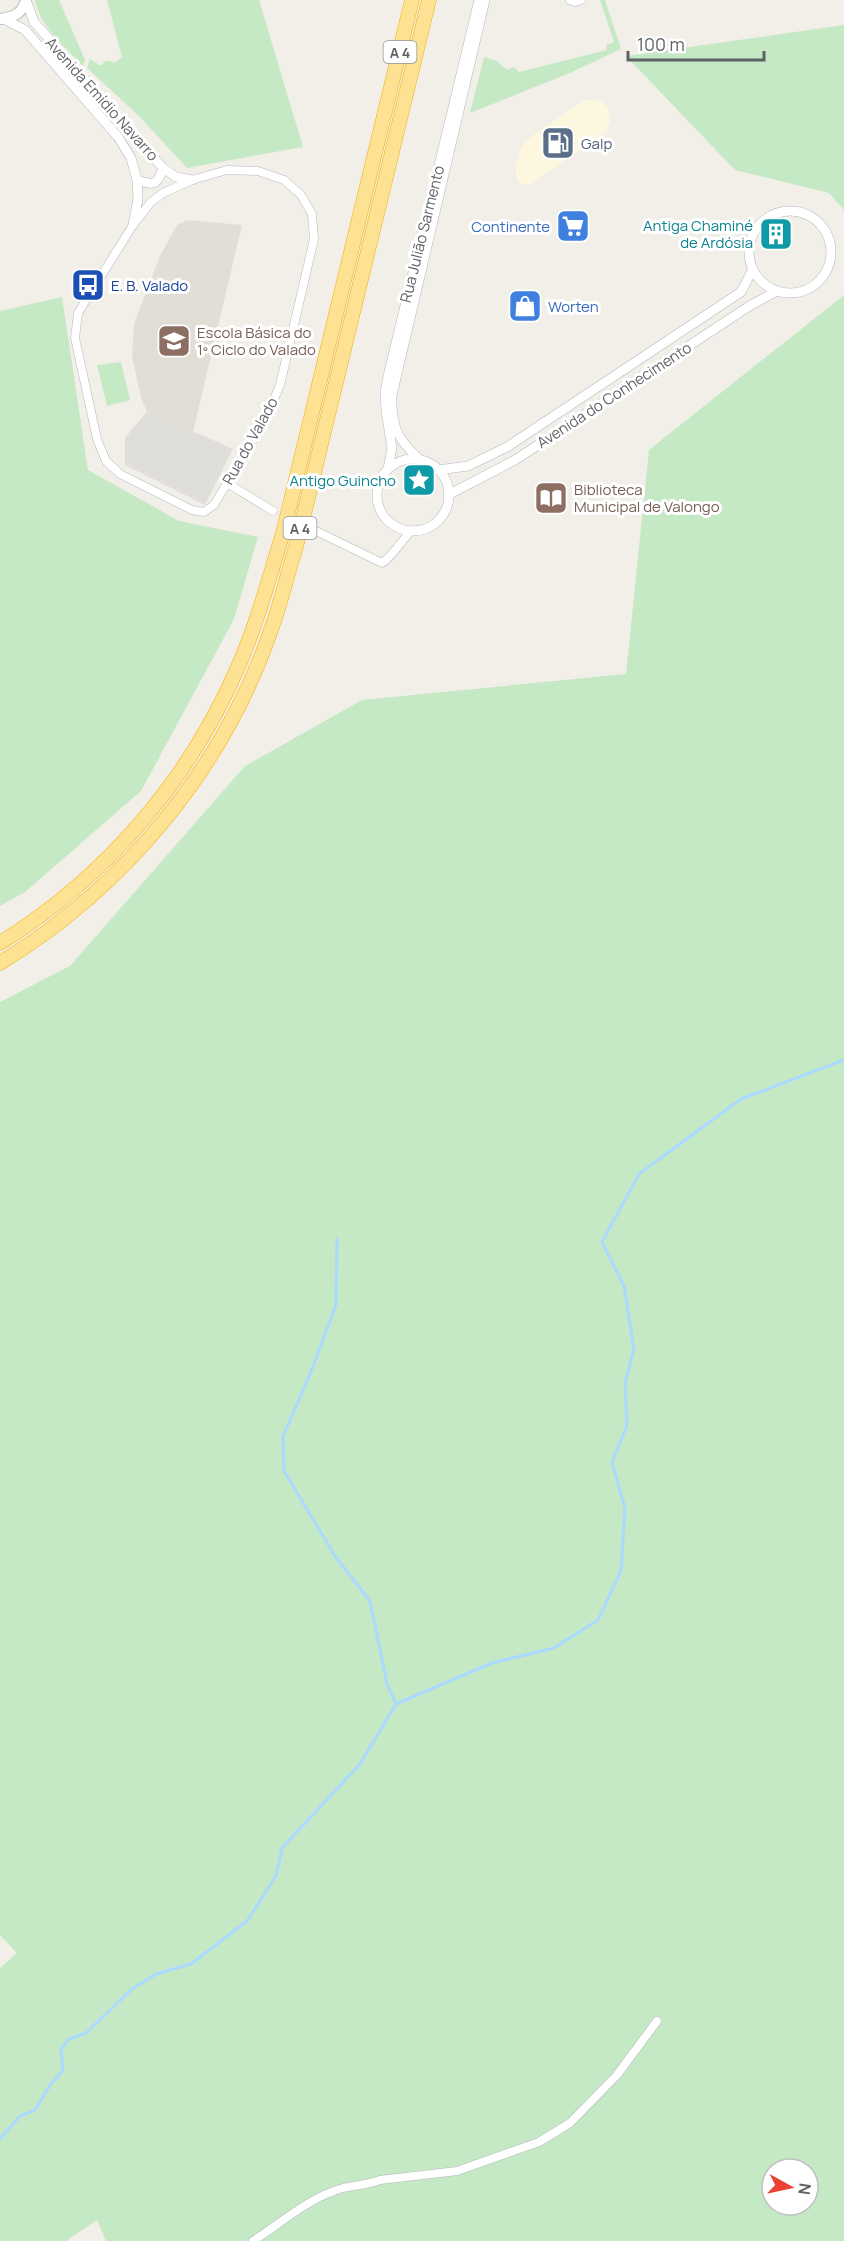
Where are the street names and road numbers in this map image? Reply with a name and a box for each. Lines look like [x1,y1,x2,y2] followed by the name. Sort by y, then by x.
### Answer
[41,33,163,165] street label: Avenida Emídio Navarro
[384,41,416,63] road number: A 4
[395,163,449,305] street label: Rua Julião Sarmento
[533,337,696,453] street label: Avenida do Conhecimento
[217,393,283,488] street label: Rua do Valado
[284,517,316,539] road number: A 4

